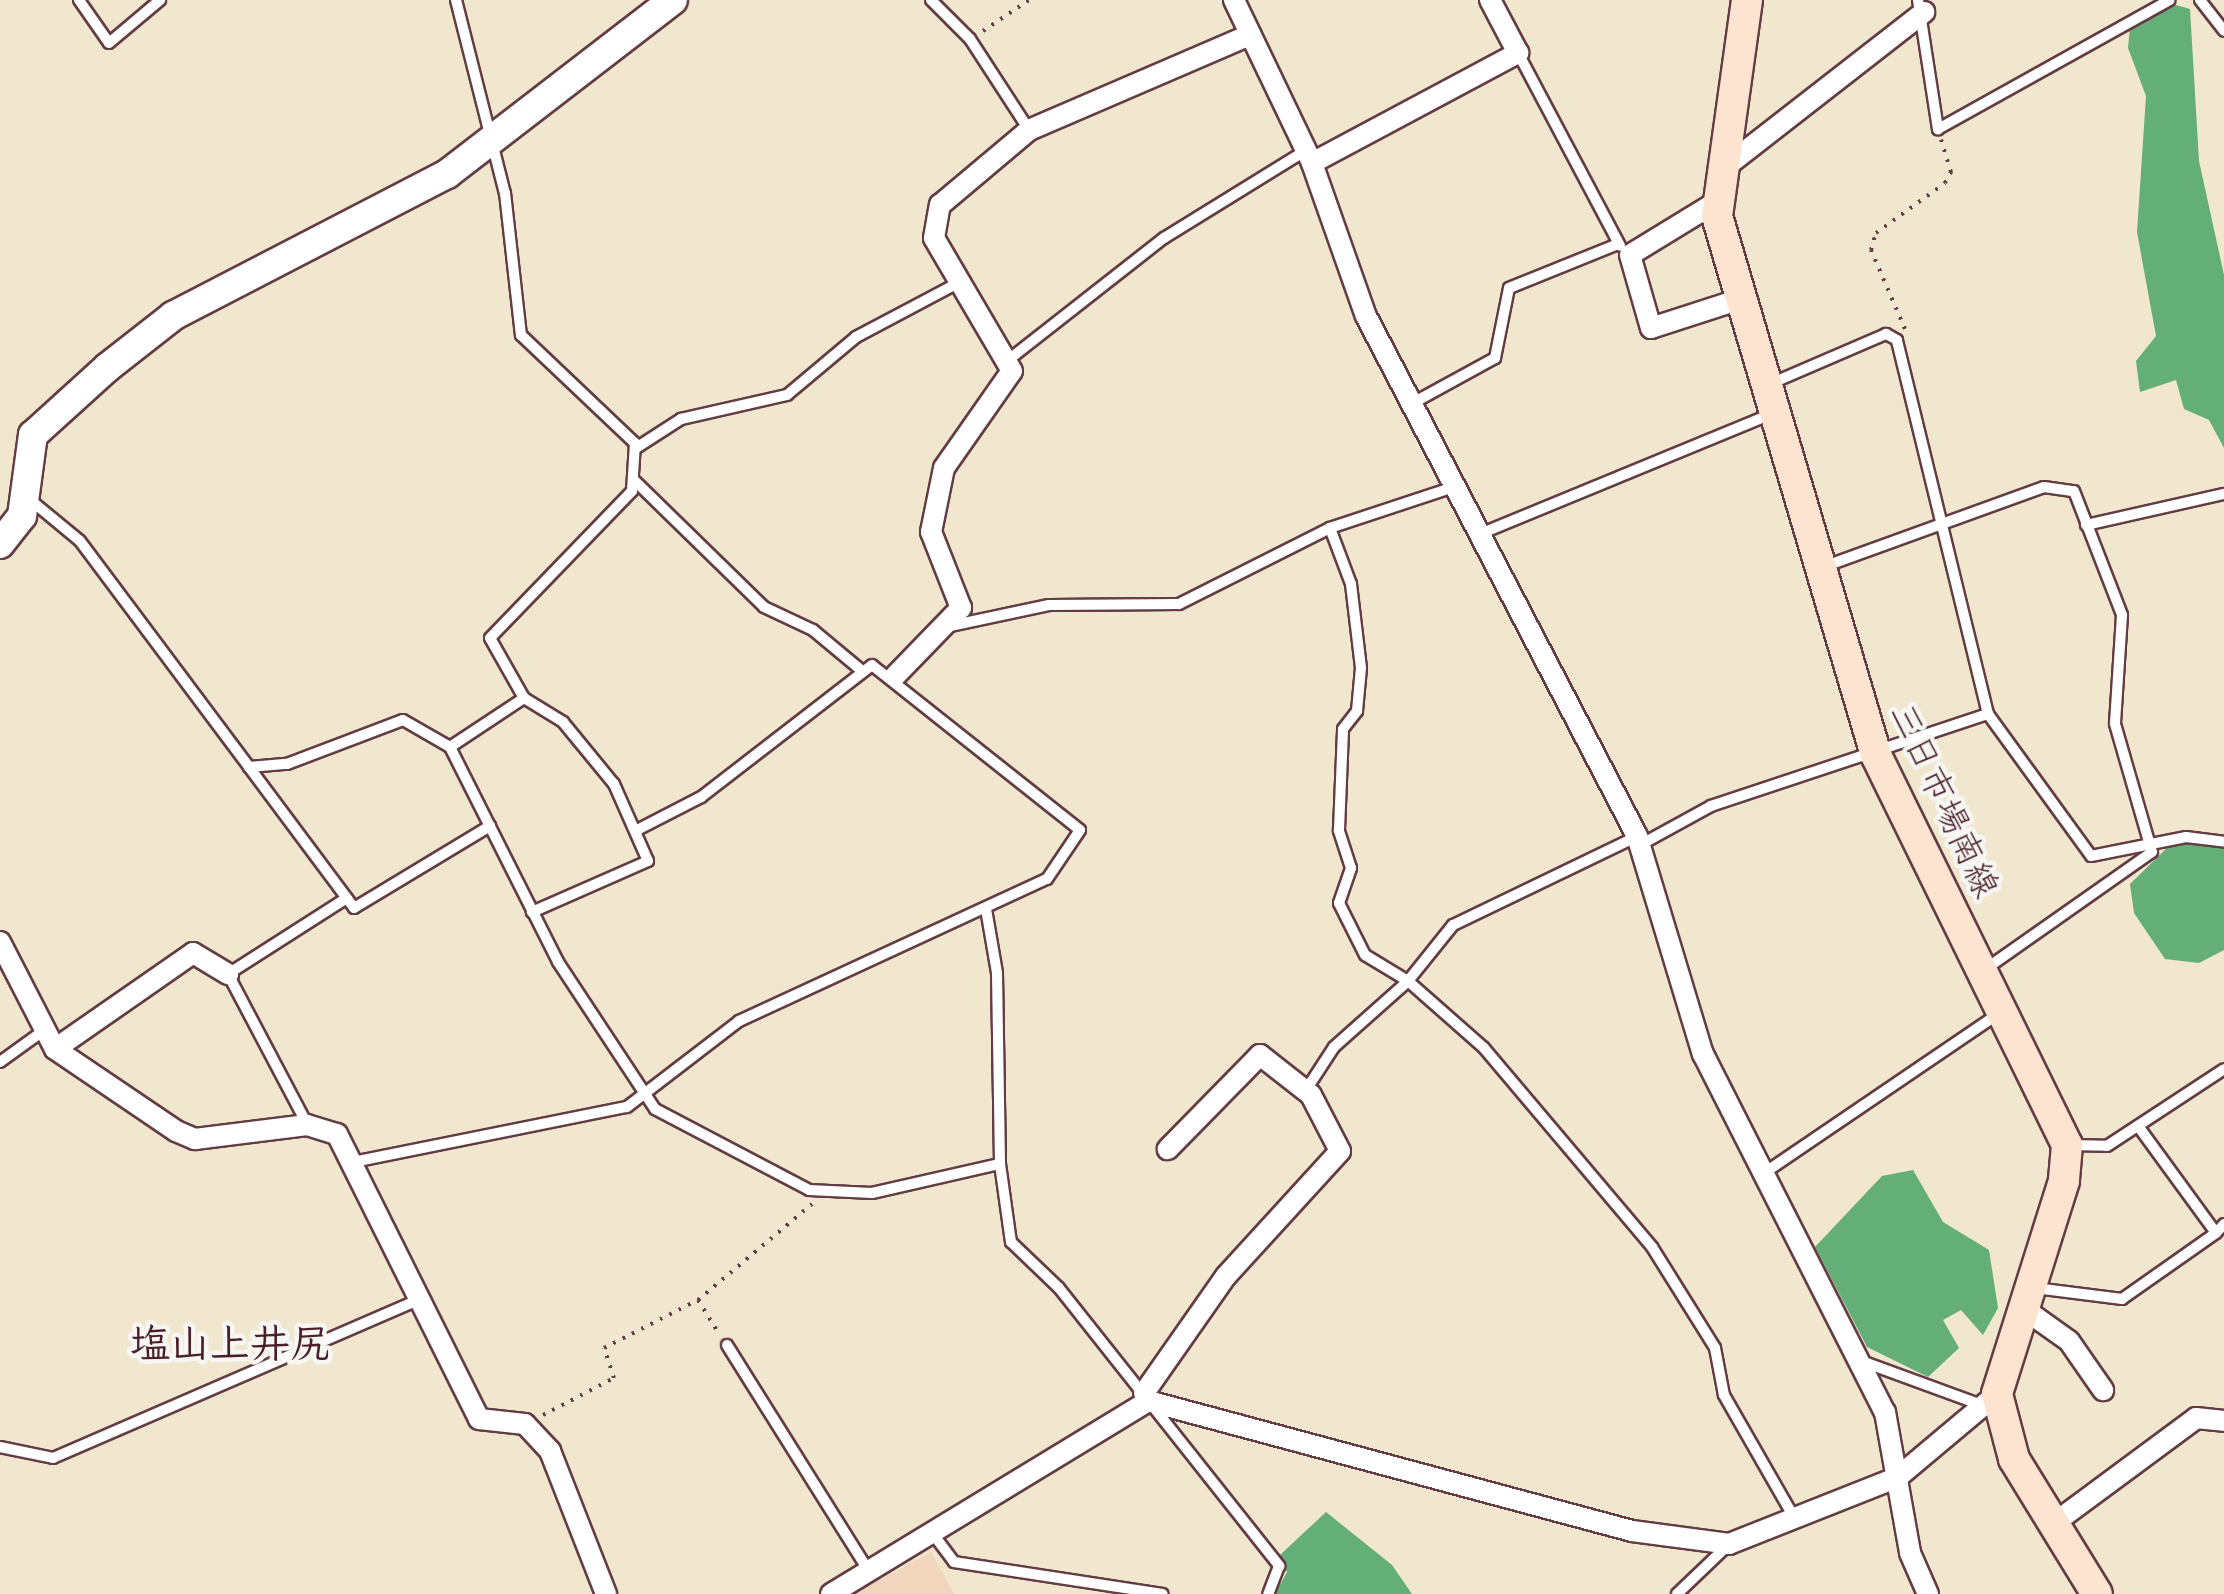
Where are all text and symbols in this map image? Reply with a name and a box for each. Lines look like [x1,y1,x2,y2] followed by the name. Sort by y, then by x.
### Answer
[1880,697,2006,905] street label: 三日市場南線
[130,1322,330,1370] district label: 塩山上井尻

